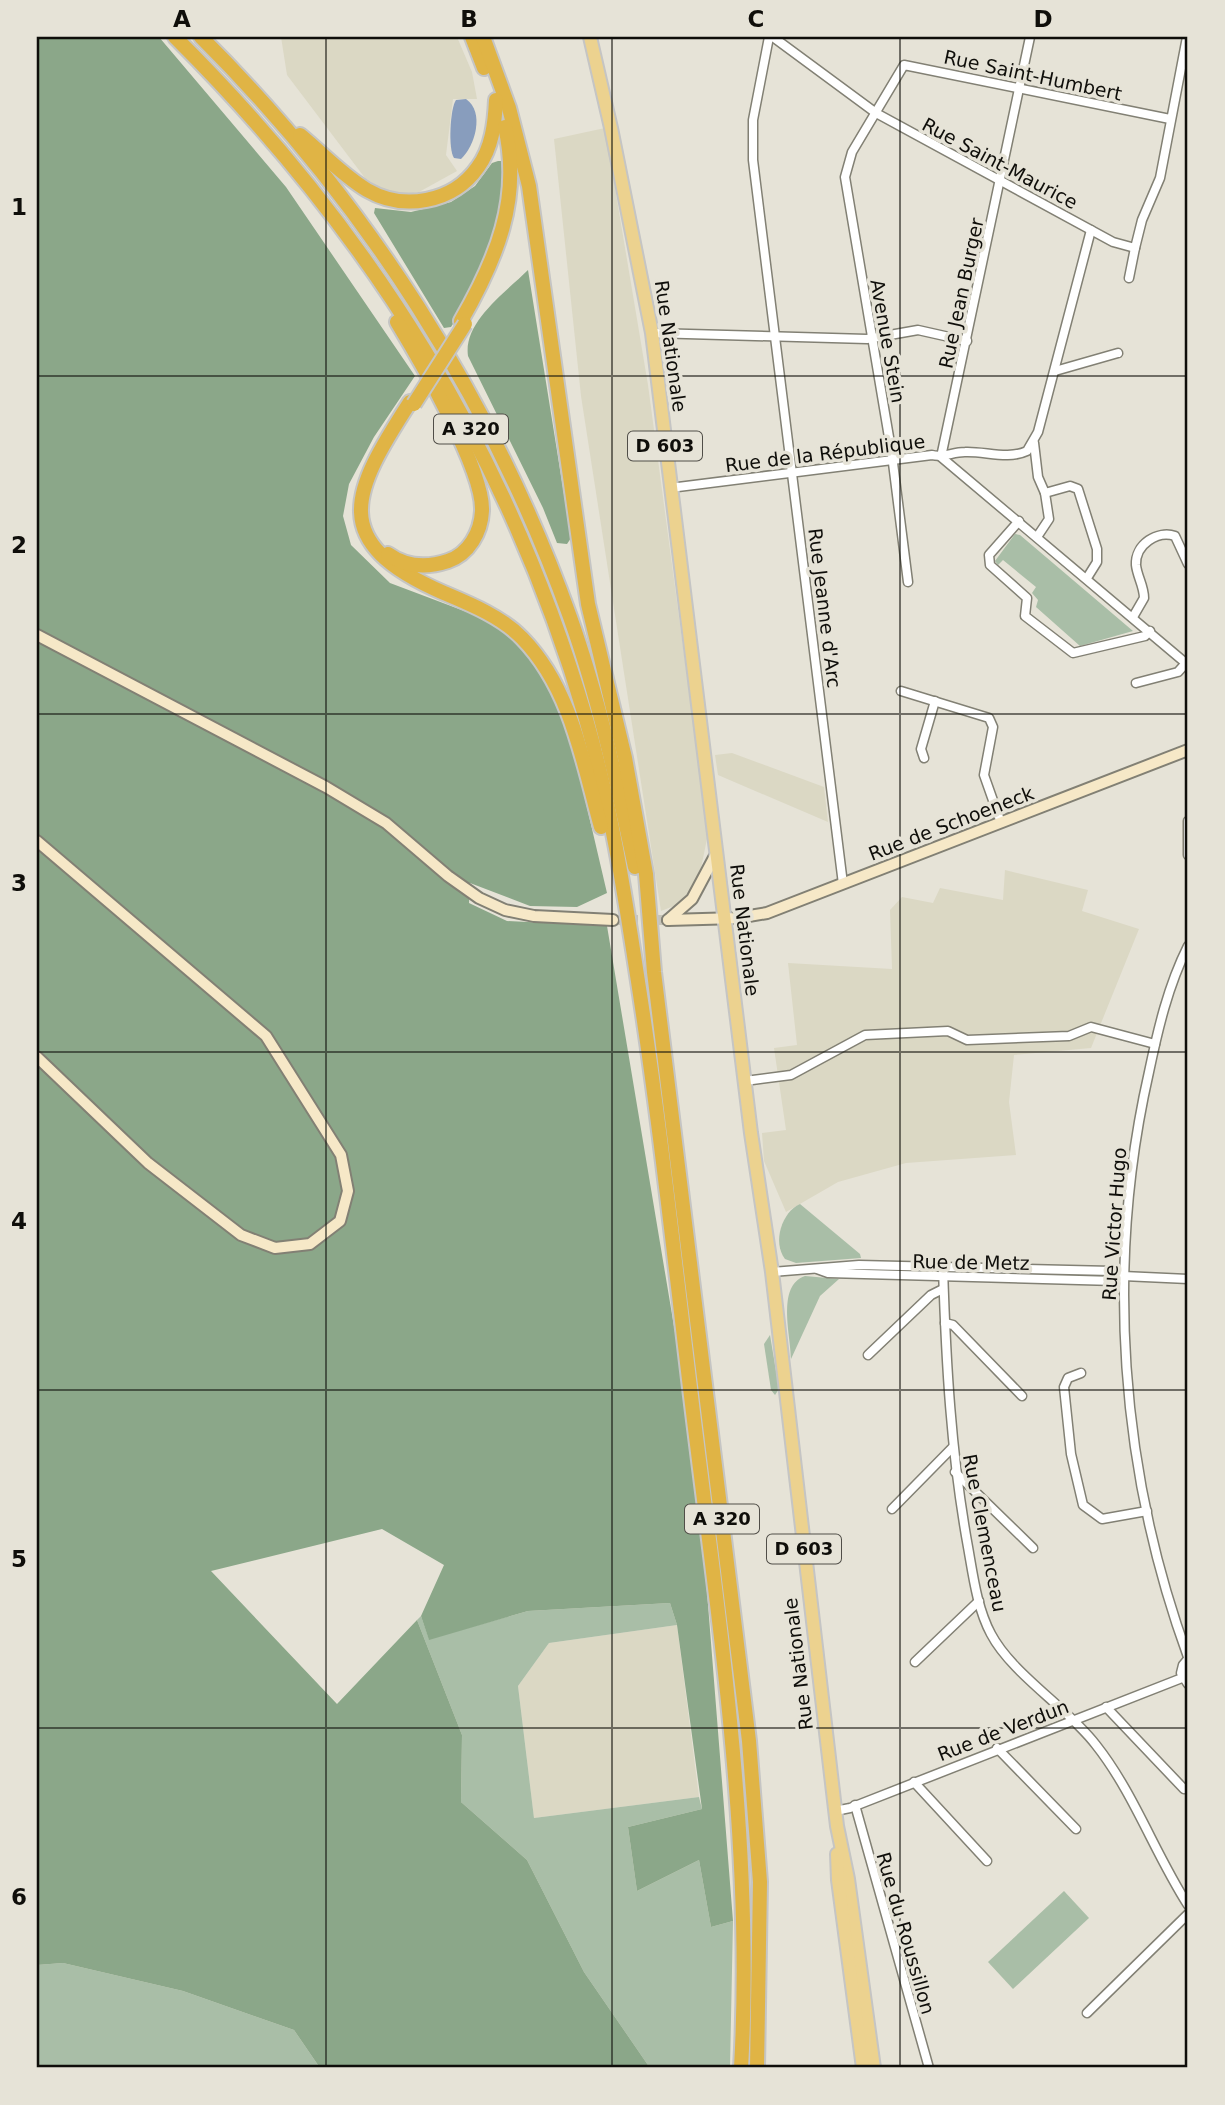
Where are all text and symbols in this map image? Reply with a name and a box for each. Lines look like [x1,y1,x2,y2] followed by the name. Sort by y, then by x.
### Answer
[173,6,191,32] text: A
[460,6,478,32] text: B
[748,6,764,32] text: C
[1033,6,1053,32] text: D
[942,45,1124,105] street label: Rue Saint-Humbert
[919,113,1081,213] street label: Rue Saint-Maurice
[11,194,27,220] text: 1
[934,216,988,370] street label: Rue Jean Burger
[866,277,910,405] street label: Avenue Stein
[651,279,691,413] street label: Rue Nationale
[434,414,508,444] road number: A 320
[724,430,926,476] street label: Rue de la République
[628,432,702,461] road number: D 603
[804,527,846,689] street label: Rue Jeanne d'Arc
[11,532,27,558] text: 2
[865,781,1037,865] street label: Rue de Schoeneck
[726,863,764,997] street label: Rue Nationale
[11,870,27,896] text: 3
[1098,1147,1130,1301] street label: Rue Victor Hugo
[11,1208,27,1234] text: 4
[912,1250,1030,1274] street label: Rue de Metz
[959,1452,1011,1614] street label: Rue Clemenceau
[685,1504,759,1534] road number: A 320
[767,1534,841,1564] road number: D 603
[11,1546,27,1572] text: 5
[779,1597,817,1731] street label: Rue Nationale
[934,1695,1072,1765] street label: Rue de Verdun
[872,1849,940,2017] street label: Rue du Roussillon
[11,1884,27,1910] text: 6

